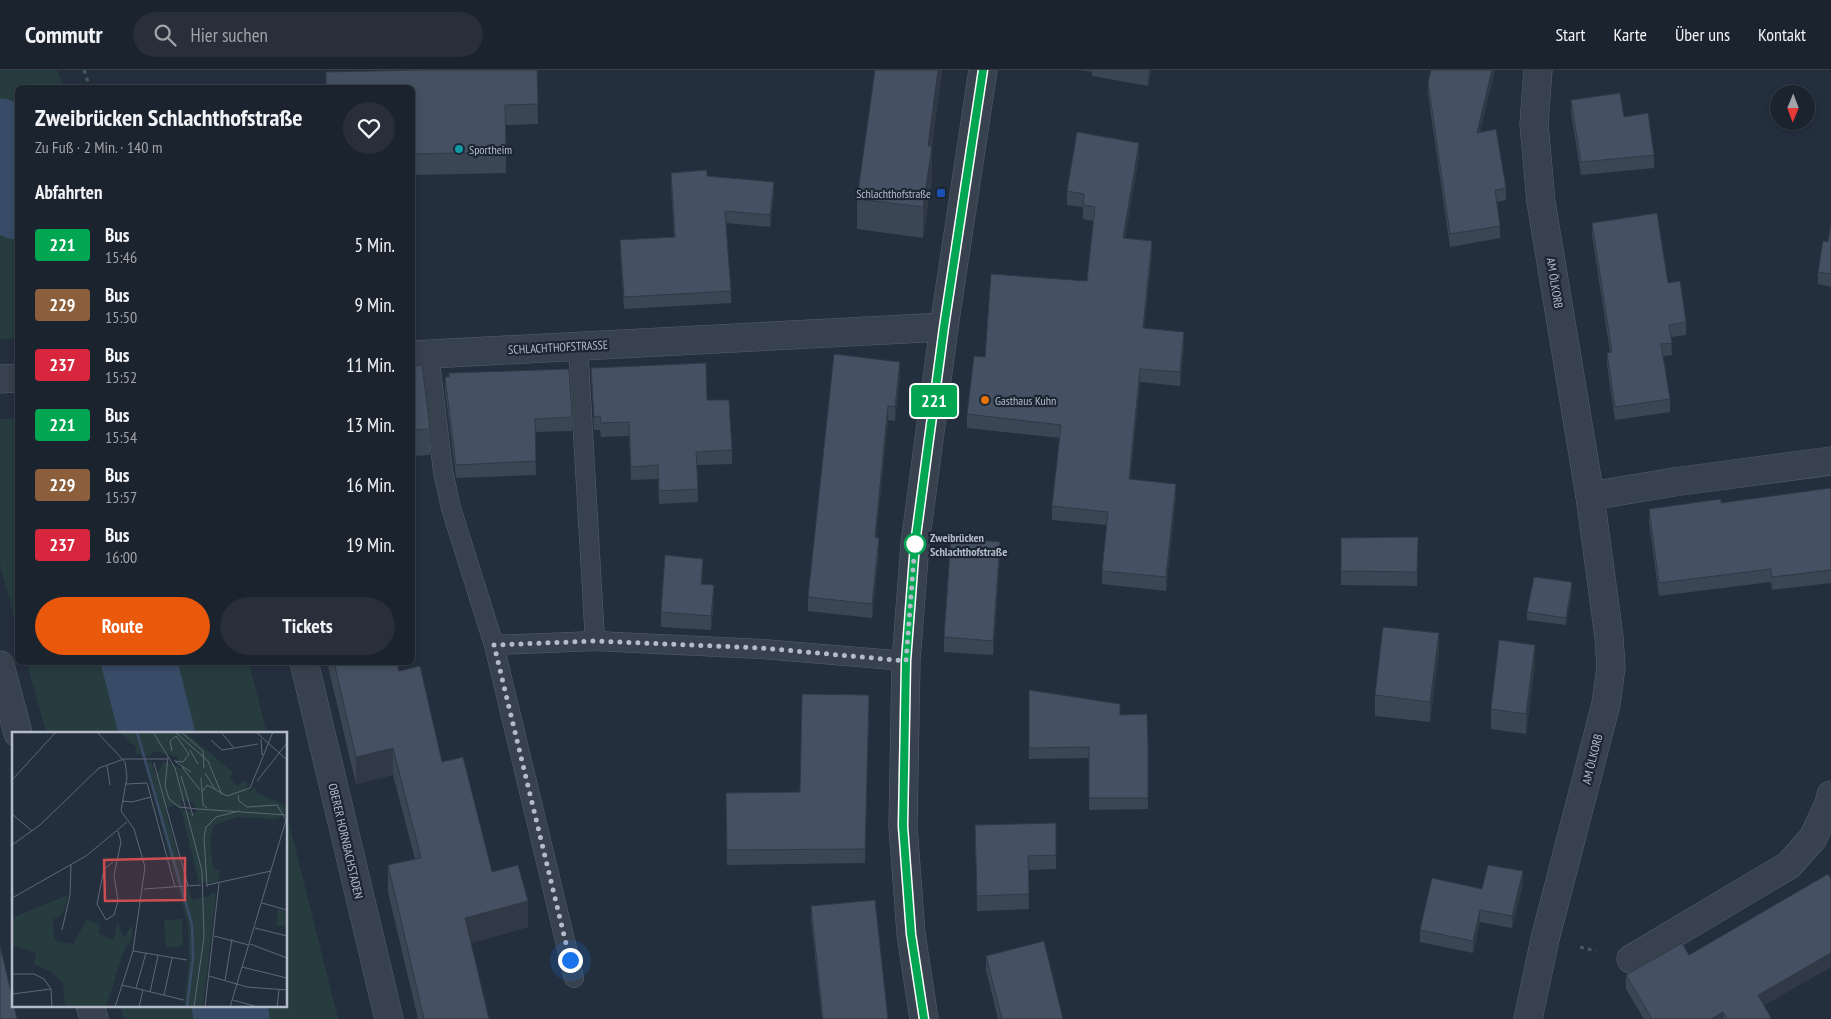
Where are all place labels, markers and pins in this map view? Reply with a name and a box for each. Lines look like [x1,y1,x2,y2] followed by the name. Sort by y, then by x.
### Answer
[469,142,512,157] place label: Sportheim
[453,143,465,155] marker: Sportheim
[856,186,931,201] place label: Schlachthofstraße
[935,187,947,199] marker: Schlachthofstraße
[995,393,1056,408] place label: Gasthaus Kuhn
[979,394,991,406] marker: Gasthaus Kuhn
[930,530,1007,559] place label: Zweibrücken Schlachthofstraße
[904,533,926,555] marker: Zweibrücken Schlachthofstraße

